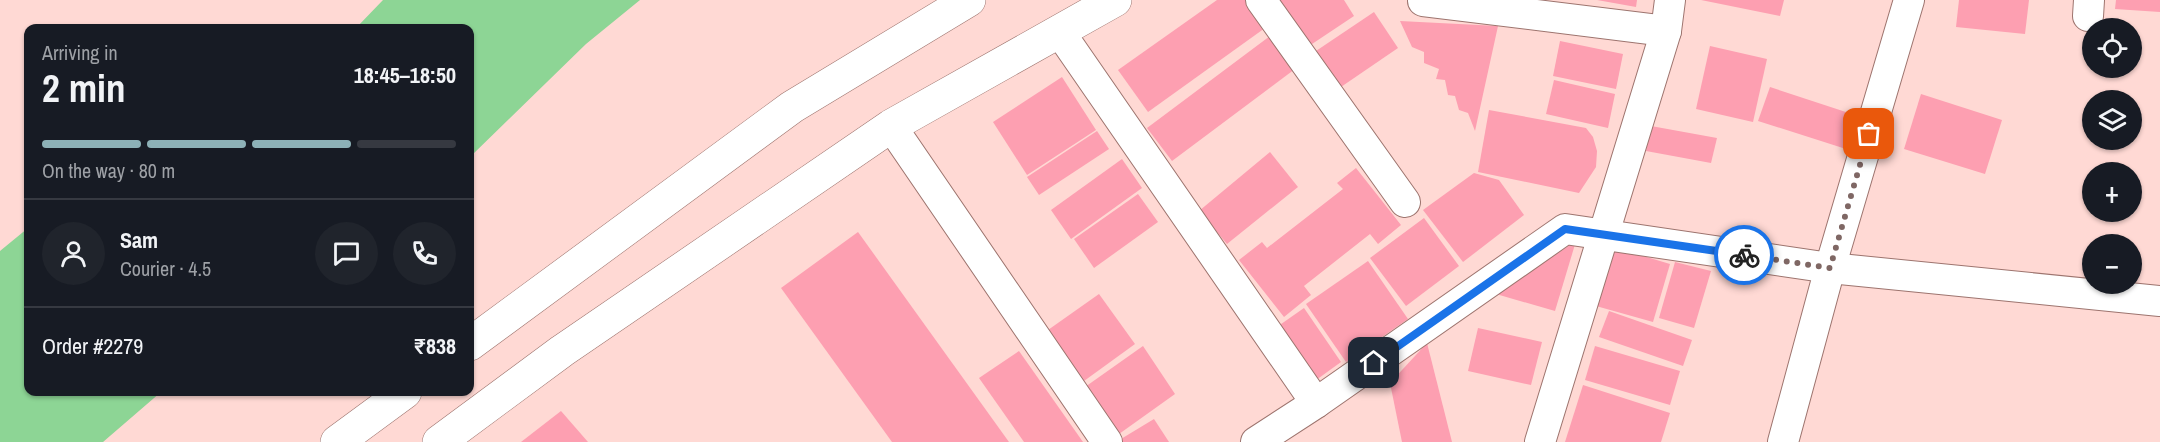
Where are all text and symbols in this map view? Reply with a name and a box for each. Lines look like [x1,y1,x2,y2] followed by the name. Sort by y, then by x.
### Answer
[2082,18,2142,294] map controls
[2082,18,2142,78] button: locate
[42,39,118,66] text: Arriving in
[354,60,456,90] text: 18:45–18:50
[42,62,126,114] text: 2 min
[2082,90,2142,150] button: layers
[1843,108,1894,159] pin
[1852,117,1885,150] icon: bag
[42,157,175,184] text: On the way · 80 m
[2082,162,2142,222] button: +
[42,222,105,285] button: person
[315,222,378,285] button: chat
[393,222,456,285] button: phone
[120,225,158,255] text: Sam
[1714,225,1774,285] courier
[2082,234,2142,294] button: −
[1728,239,1761,272] icon: bike
[120,255,211,282] text: Courier · 4.5
[42,331,143,361] text: Order #2279
[413,331,456,361] text: ₹838
[1348,337,1399,388] pin
[1357,346,1390,379] icon: home

